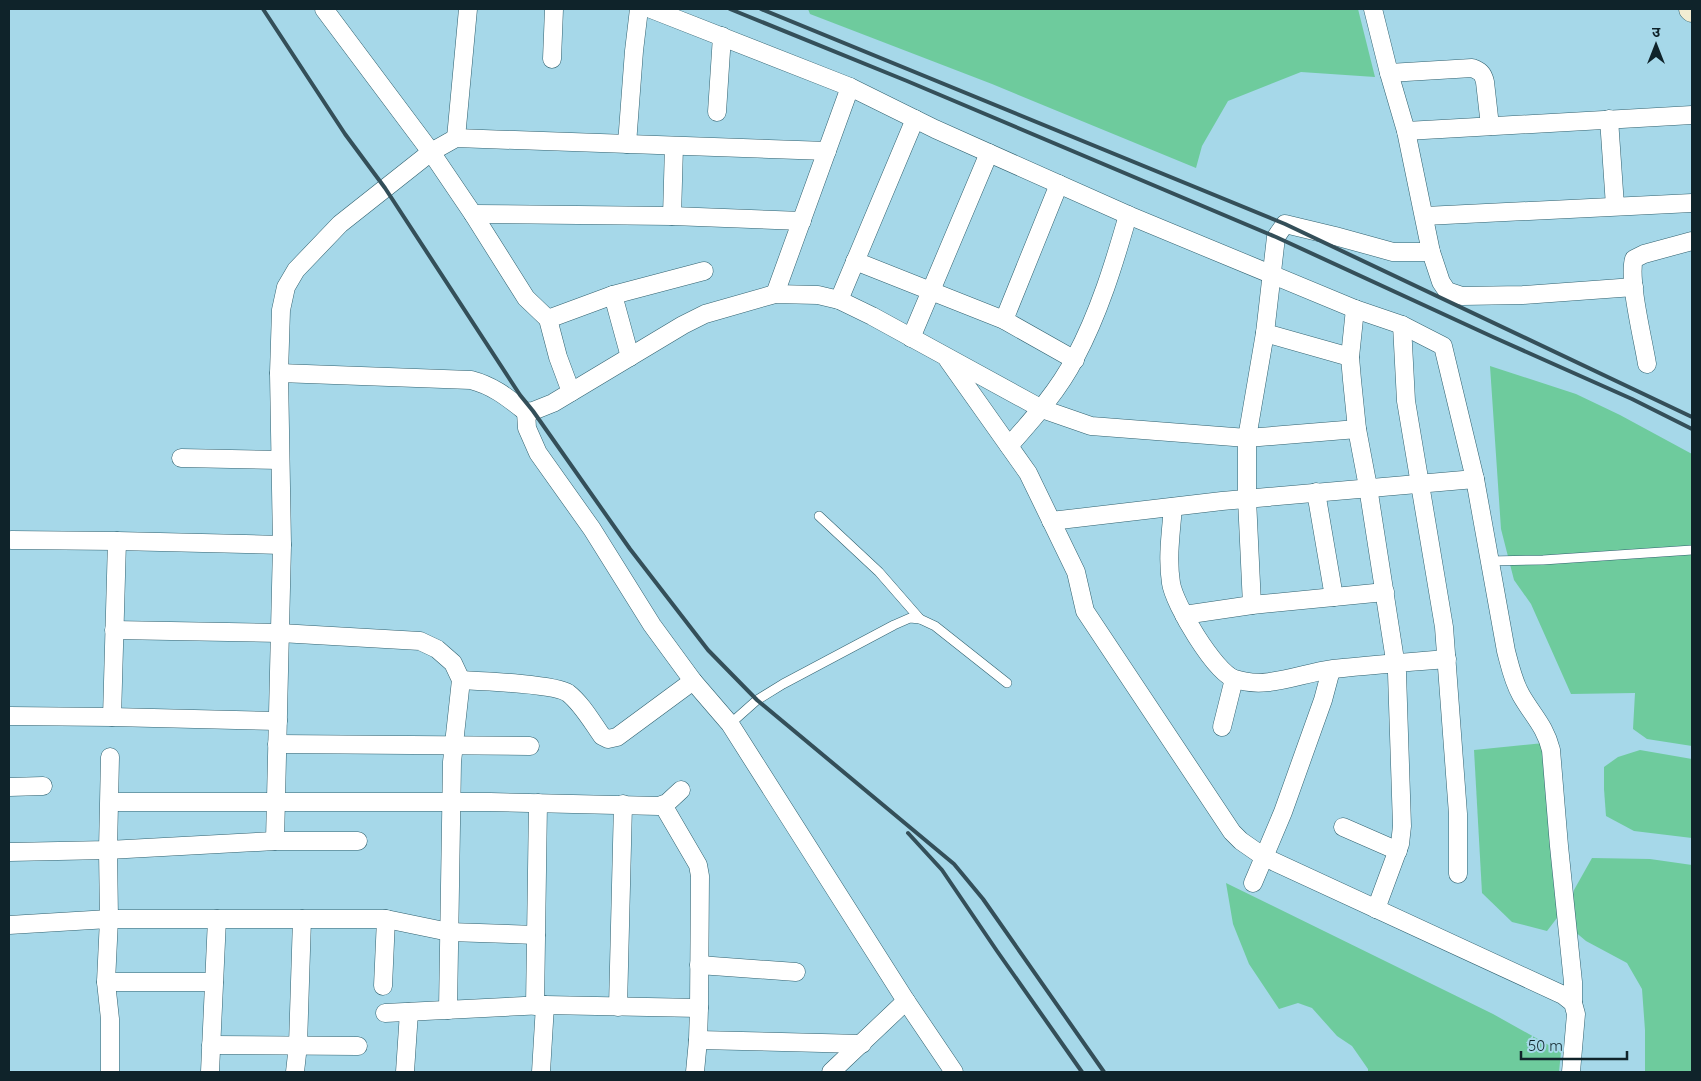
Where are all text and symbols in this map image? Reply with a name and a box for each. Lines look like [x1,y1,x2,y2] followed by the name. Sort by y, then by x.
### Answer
[1631,20,1681,70] north arrow
[1652,23,1661,41] text: उ
[1521,1028,1627,1060] scale bar
[1528,1036,1563,1055] text: 50 m

